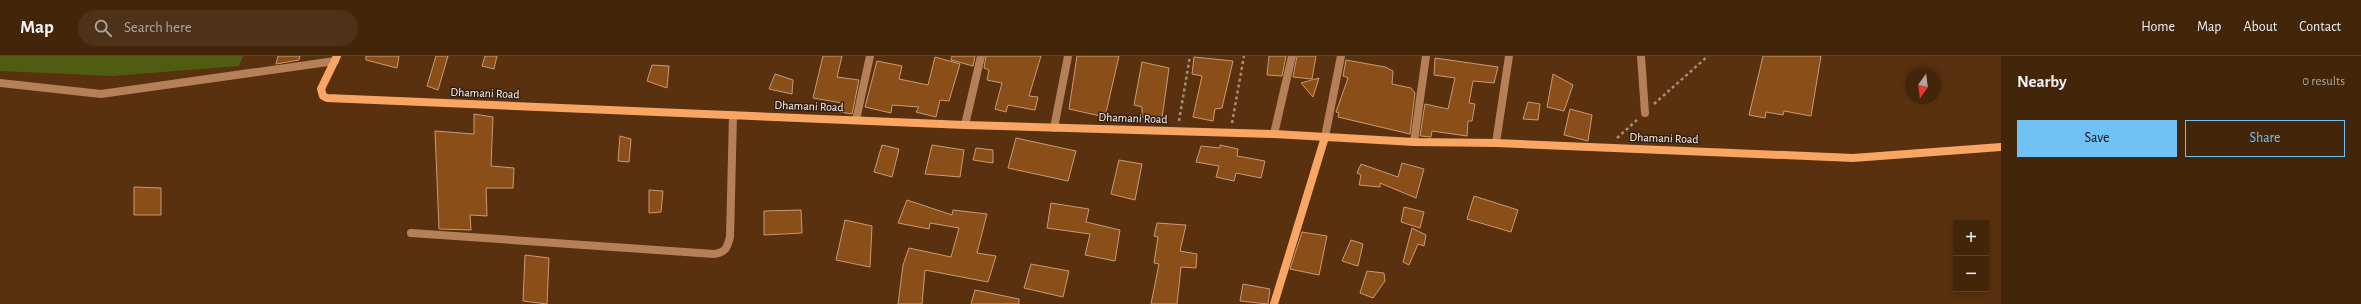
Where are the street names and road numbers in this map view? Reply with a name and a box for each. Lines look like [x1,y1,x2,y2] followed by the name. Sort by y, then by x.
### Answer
[450,86,520,100] street label: Dhamani Road
[774,99,844,113] street label: Dhamani Road
[1098,111,1168,125] street label: Dhamani Road
[1629,131,1699,145] street label: Dhamani Road

